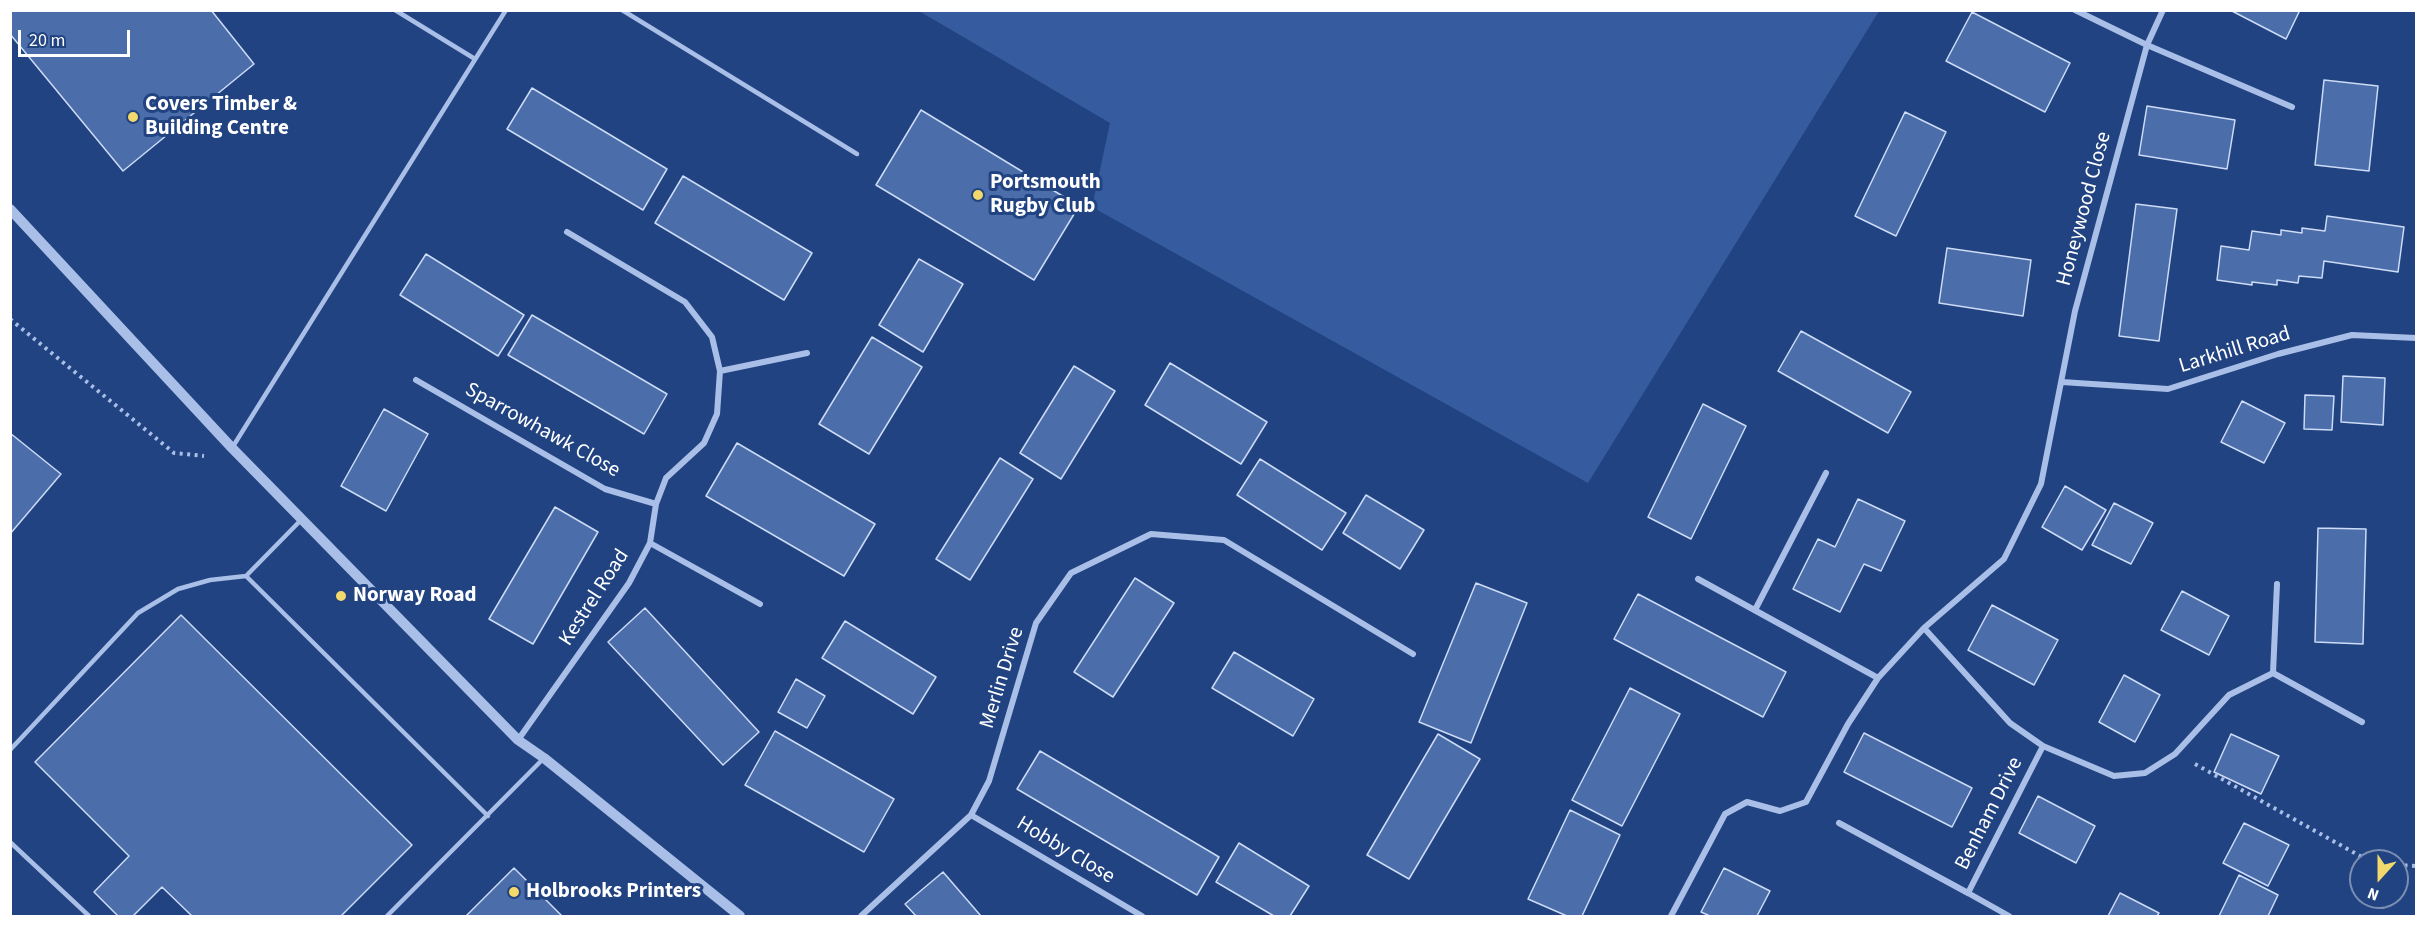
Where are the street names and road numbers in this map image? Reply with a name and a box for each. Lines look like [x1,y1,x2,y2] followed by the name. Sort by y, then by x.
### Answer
[2052,129,2118,289] street label: Honeywood Close
[2176,322,2294,380] street label: Larkhill Road
[460,378,624,484] street label: Sparrowhawk Close
[554,545,636,651] street label: Kestrel Road
[976,624,1030,732] street label: Merlin Drive
[1951,753,2029,875] street label: Benham Drive
[1011,812,1119,890] street label: Hobby Close

